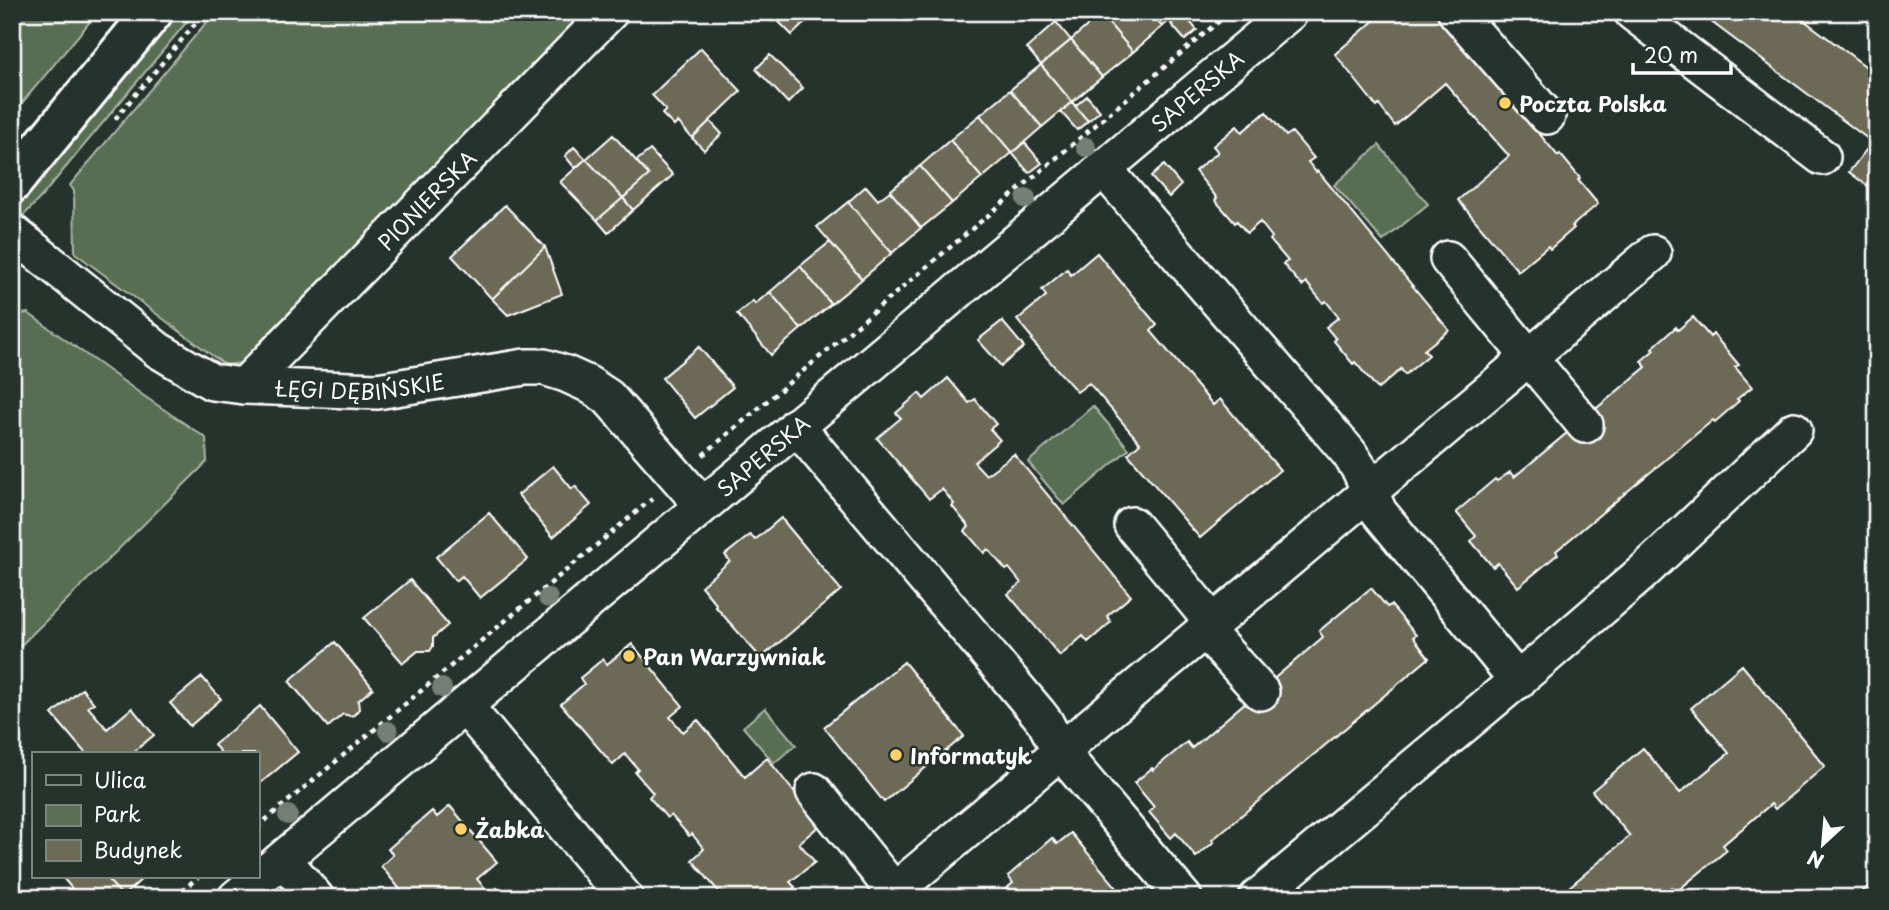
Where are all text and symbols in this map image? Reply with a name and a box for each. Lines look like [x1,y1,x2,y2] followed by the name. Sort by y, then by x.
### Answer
[1633,32,1731,76] scale bar
[1644,38,1698,70] text: 20 m
[1143,42,1250,139] street label: SAPERSKA
[1519,87,1667,119] place label: Poczta Polska
[1497,95,1513,111] marker: Poczta Polska
[370,142,483,257] street label: PIONIERSKA
[274,364,447,407] street label: ŁĘGI DĘBIŃSKIE
[709,407,816,504] street label: SAPERSKA
[643,640,826,672] place label: Pan Warzywniak
[621,648,637,664] marker: Pan Warzywniak
[910,739,1033,771] place label: Informatyk
[888,747,904,763] marker: Informatyk
[32,752,259,878] legend
[94,763,147,795] text: Ulica
[94,797,141,829] text: Park
[1787,808,1857,878] north arrow
[475,813,544,845] place label: Żabka
[453,821,469,837] marker: Żabka
[94,833,183,865] text: Budynek
[1802,844,1828,876] text: N

